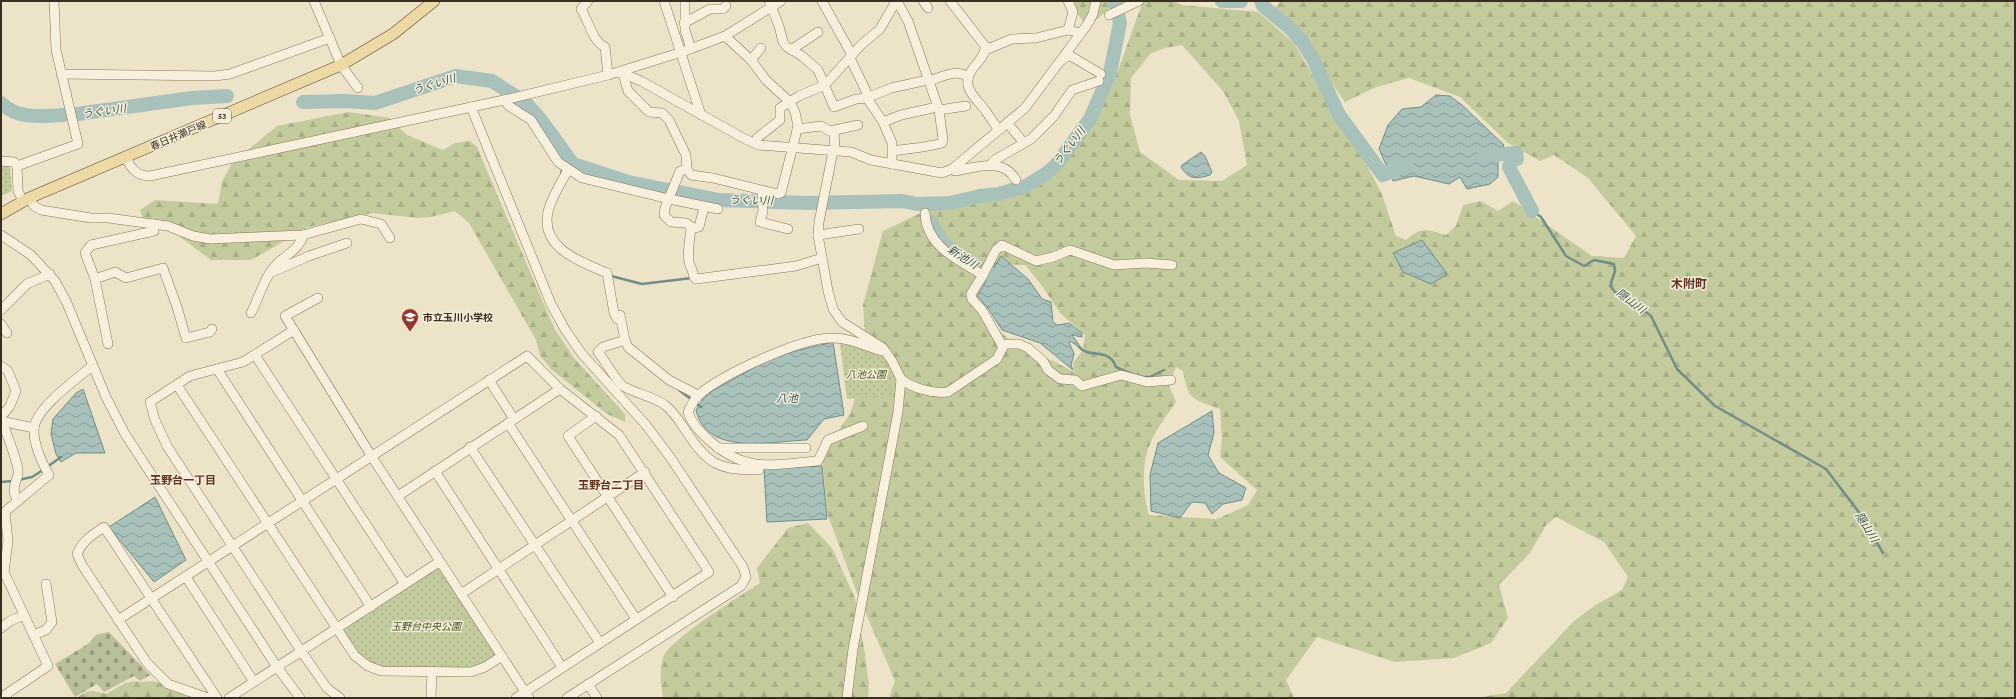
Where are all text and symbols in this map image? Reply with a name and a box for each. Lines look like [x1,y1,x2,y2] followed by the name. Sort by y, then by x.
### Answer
[411,72,458,96] water label: うぐい川
[81,102,128,120] water label: うぐい川
[213,109,231,123] road number: 53
[148,119,208,152] street label: 春日井瀬戸線
[1051,124,1088,167] water label: うぐい川
[729,194,774,206] water label: うぐい川
[946,243,981,272] water label: 新池川
[1671,277,1707,291] district label: 木附町
[1614,286,1649,316] water label: 隠山川
[400,307,420,332] school or university icon: 市立玉川小学校
[423,312,493,323] place label: 市立玉川小学校
[846,369,888,380] park label: 八池公園
[776,392,799,404] water label: 八池
[150,474,216,486] district label: 玉野台一丁目
[578,479,644,491] district label: 玉野台二丁目
[1853,510,1881,545] water label: 隠山川
[391,621,463,632] park label: 玉野台中央公園

